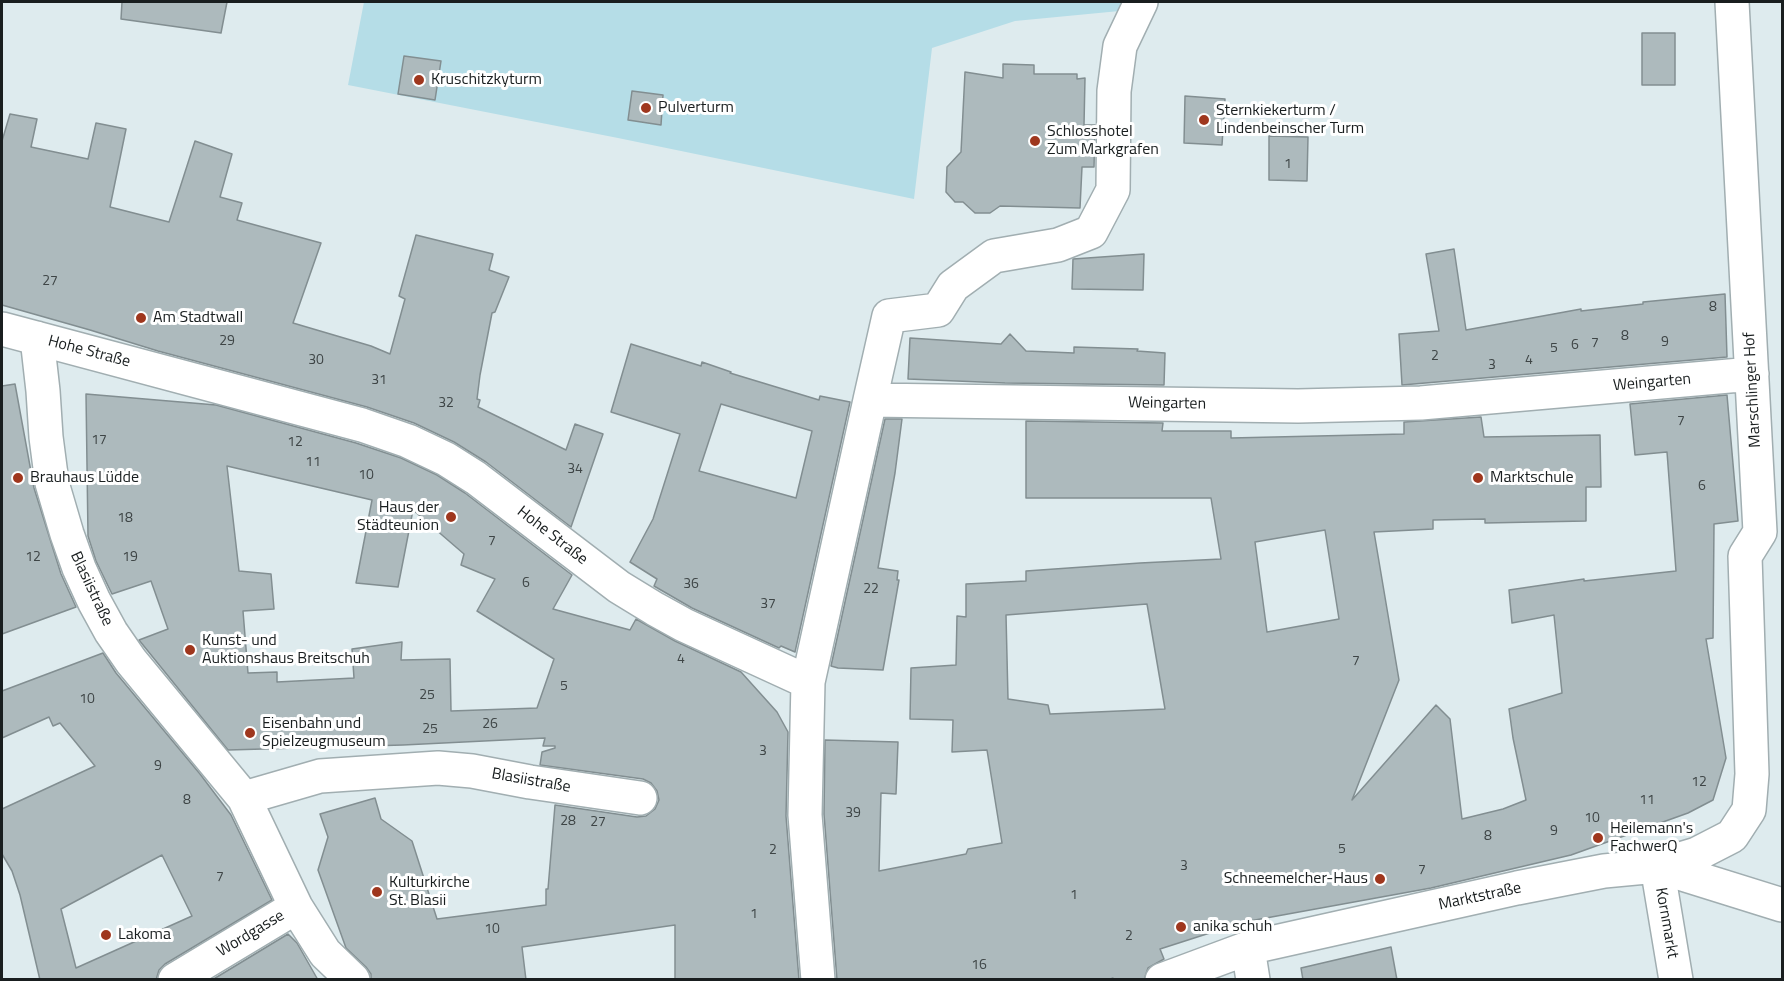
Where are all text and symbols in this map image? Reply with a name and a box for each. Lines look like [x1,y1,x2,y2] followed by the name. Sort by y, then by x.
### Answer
[431,70,542,90] place label: Kruschitzkyturm
[412,73,426,87] marker: Kruschitzkyturm
[658,98,734,118] place label: Pulverturm
[639,101,653,115] marker: Pulverturm
[1216,101,1364,139] place label: Sternkiekerturm / Lindenbeinscher Turm
[1197,113,1211,127] marker: Sternkiekerturm / Lindenbeinscher Turm
[1047,122,1159,160] place label: Schlosshotel Zum Markgrafen
[1028,134,1042,148] marker: Schlosshotel Zum Markgrafen
[1284,157,1292,173] house number: 1
[42,274,58,290] house number: 27
[1709,300,1717,316] house number: 8
[153,308,243,328] place label: Am Stadtwall
[134,311,148,325] marker: Am Stadtwall
[1621,329,1629,345] house number: 8
[46,332,132,372] street label: Hohe Straße
[1740,332,1766,448] street label: Marschlinger Hof
[219,334,235,350] house number: 29
[1661,335,1669,351] house number: 9
[1591,336,1599,352] house number: 7
[1571,338,1579,354] house number: 6
[1550,341,1558,357] house number: 5
[1431,349,1439,365] house number: 2
[308,353,324,369] house number: 30
[1525,353,1533,369] house number: 4
[1488,358,1496,374] house number: 3
[1612,370,1692,396] street label: Weingarten
[371,373,387,389] house number: 31
[1128,394,1206,414] street label: Weingarten
[438,396,454,412] house number: 32
[1677,414,1685,430] house number: 7
[91,433,107,449] house number: 17
[287,435,303,451] house number: 12
[305,455,321,471] house number: 11
[567,462,583,478] house number: 34
[30,468,139,488] place label: Brauhaus Lüdde
[358,468,374,484] house number: 10
[1490,468,1574,488] place label: Marktschule
[11,471,25,485] marker: Brauhaus Lüdde
[1471,471,1485,485] marker: Marktschule
[1698,479,1706,495] house number: 6
[357,498,439,536] place label: Haus der Städteunion
[513,502,591,570] street label: Hohe Straße
[444,510,458,524] marker: Haus der Städteunion
[117,511,133,527] house number: 18
[488,534,496,550] house number: 7
[65,549,117,629] street label: Blasiistraße
[25,550,41,566] house number: 12
[122,550,138,566] house number: 19
[522,576,530,592] house number: 6
[683,577,699,593] house number: 36
[863,582,879,598] house number: 22
[760,597,776,613] house number: 37
[202,631,370,669] place label: Kunst- und Auktionshaus Breitschuh
[183,643,197,657] marker: Kunst- und Auktionshaus Breitschuh
[677,652,685,668] house number: 4
[1352,654,1360,670] house number: 7
[560,679,568,695] house number: 5
[419,688,435,704] house number: 25
[79,692,95,708] house number: 10
[262,714,386,752] place label: Eisenbahn und Spielzeugmuseum
[482,717,498,733] house number: 26
[422,722,438,738] house number: 25
[243,726,257,740] marker: Eisenbahn und Spielzeugmuseum
[759,744,767,760] house number: 3
[154,759,162,775] house number: 9
[490,765,572,797] street label: Blasiistraße
[1691,775,1707,791] house number: 12
[183,793,191,809] house number: 8
[1639,793,1655,809] house number: 11
[845,806,861,822] house number: 39
[1584,811,1600,827] house number: 10
[560,814,576,830] house number: 28
[590,815,606,831] house number: 27
[1610,819,1693,857] place label: Heilemann's FachwerQ
[1550,824,1558,840] house number: 9
[1484,829,1492,845] house number: 8
[1591,831,1605,845] marker: Heilemann's FachwerQ
[1338,842,1346,858] house number: 5
[769,843,777,859] house number: 2
[1180,859,1188,875] house number: 3
[1418,863,1426,879] house number: 7
[1224,869,1368,889] place label: Schneemelcher-Haus
[216,870,224,886] house number: 7
[1373,872,1387,886] marker: Schneemelcher-Haus
[389,873,470,911] place label: Kulturkirche St. Blasii
[1437,879,1523,915] street label: Marktstraße
[370,885,384,899] marker: Kulturkirche St. Blasii
[1650,886,1682,960] street label: Kornmarkt
[1070,888,1078,904] house number: 1
[214,906,288,962] street label: Wordgasse
[750,907,758,923] house number: 1
[1193,917,1272,937] place label: anika schuh
[1174,920,1188,934] marker: anika schuh
[484,922,500,938] house number: 10
[118,925,171,945] place label: Lakoma
[99,928,113,942] marker: Lakoma
[1125,929,1133,945] house number: 2
[971,958,987,974] house number: 16

